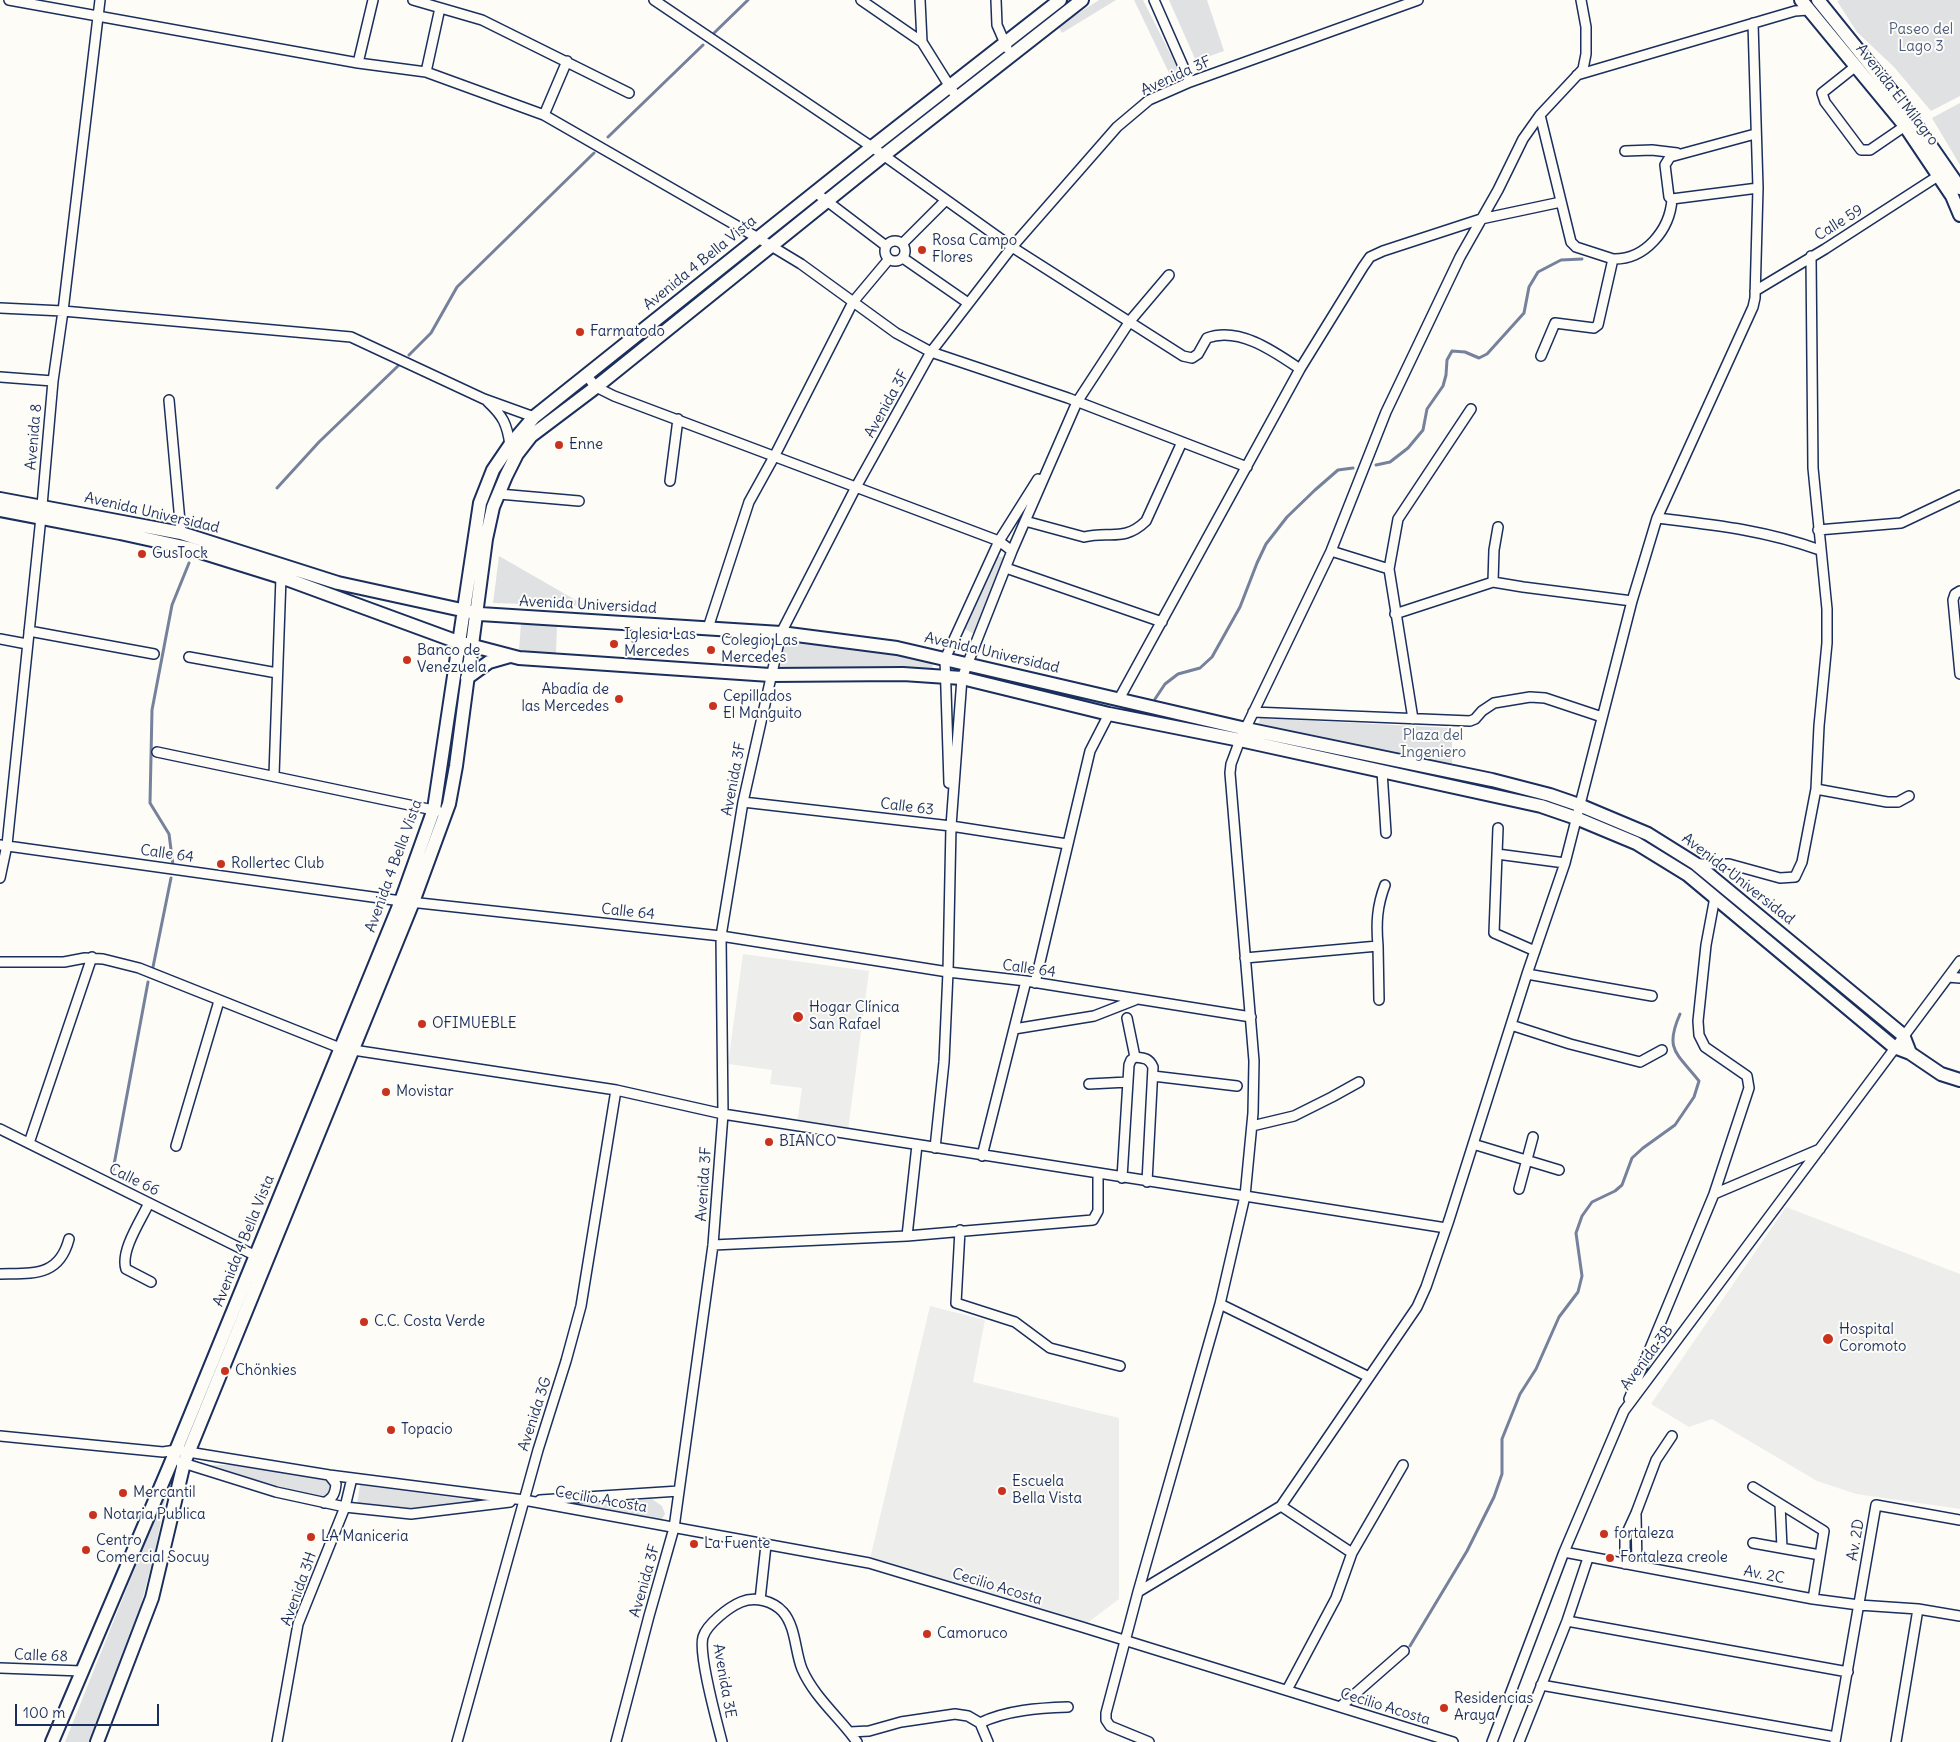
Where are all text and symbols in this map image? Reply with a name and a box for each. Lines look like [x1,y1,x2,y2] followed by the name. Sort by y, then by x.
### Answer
[1889,21,1953,56] park label: Paseo del Lago 3
[1852,41,1942,149] street label: Avenida El Milagro
[1138,53,1214,99] street label: Avenida 3F
[1811,201,1867,245] street label: Calle 59
[640,212,760,314] street label: Avenida 4 Bella Vista
[932,232,1017,267] place label: Rosa Campo Flores
[916,244,928,256] marker: Rosa Campo Flores
[590,323,665,341] place label: Farmatodo
[574,326,586,338] marker: Farmatodo
[861,367,913,441] street label: Avenida 3F
[22,403,46,471] street label: Avenida 8
[569,436,603,454] place label: Enne
[553,439,565,451] marker: Enne
[83,489,221,537] street label: Avenida Universidad
[152,545,208,563] place label: GusTock
[136,548,148,560] marker: GusTock
[519,592,657,618] street label: Avenida Universidad
[624,626,696,661] place label: Iglesia Las Mercedes
[923,629,1061,677] street label: Avenida Universidad
[721,632,798,667] place label: Colegio Las Mercedes
[608,638,620,650] marker: Iglesia Las Mercedes
[417,642,487,677] place label: Banco de Venezuela
[705,644,717,656] marker: Colegio Las Mercedes
[401,654,413,666] marker: Banco de Venezuela
[521,681,609,716] place label: Abadía de las Mercedes
[723,688,802,723] place label: Cepillados El Manguito
[613,693,625,705] marker: Abadía de las Mercedes
[707,700,719,712] marker: Cepillados El Manguito
[1400,727,1466,762] park label: Plaza del Ingeniero
[718,741,750,817] street label: Avenida 3F
[879,795,935,819] street label: Calle 63
[362,797,426,935] street label: Avenida 4 Bella Vista
[1678,829,1798,929] street label: Avenida Universidad
[139,841,195,867] street label: Calle 64
[231,855,324,873] place label: Rollertec Club
[215,858,227,870] marker: Rollertec Club
[600,900,656,924] street label: Calle 64
[1001,956,1057,982] street label: Calle 64
[809,999,900,1034] place label: Hogar Clínica San Rafael
[791,1010,805,1024] marker: Hogar Clínica San Rafael
[432,1015,517,1033] place label: OFIMUEBLE
[416,1018,428,1030] marker: OFIMUEBLE
[396,1083,454,1101] place label: Movistar
[380,1086,392,1098] marker: Movistar
[779,1133,836,1151] place label: BIANCO
[763,1136,775,1148] marker: BIANCO
[692,1146,716,1222] street label: Avenida 3F
[106,1160,162,1200] street label: Calle 66
[209,1173,279,1309] street label: Avenida 4 Bella Vista
[374,1313,485,1331] place label: C.C. Costa Verde
[358,1316,370,1328] marker: C.C. Costa Verde
[1839,1321,1907,1356] place label: Hospital Coromoto
[1617,1322,1677,1394] street label: Avenida 3B
[1821,1332,1835,1346] marker: Hospital Coromoto
[235,1362,297,1380] place label: Chönkies
[219,1365,231,1377] marker: Chönkies
[515,1374,555,1454] street label: Avenida 3G
[401,1421,453,1439] place label: Topacio
[385,1424,397,1436] marker: Topacio
[1012,1473,1082,1508] place label: Escuela Bella Vista
[554,1483,648,1517] street label: Cecilio Acosta
[133,1484,196,1502] place label: Mercantil
[996,1485,1008,1497] marker: Escuela Bella Vista
[117,1487,129,1499] marker: Mercantil
[103,1506,206,1524] place label: Notaria Publica
[87,1509,99,1521] marker: Notaria Publica
[1843,1518,1869,1562] street label: Av. 2D
[1614,1525,1674,1543] place label: fortaleza
[321,1528,409,1546] place label: LA Maniceria
[1598,1528,1610,1540] marker: fortaleza
[305,1531,317,1543] marker: LA Maniceria
[96,1532,209,1567] place label: Centro Comercial Socuy
[704,1535,770,1553] place label: La Fuente
[688,1538,700,1550] marker: La Fuente
[626,1543,664,1619] street label: Avenida 3F
[80,1544,92,1556] marker: Centro Comercial Socuy
[1620,1549,1728,1567] place label: Fortaleza creole
[277,1550,321,1628] street label: Avenida 3H
[1604,1552,1616,1564] marker: Fortaleza creole
[1742,1562,1786,1588] street label: Av. 2C
[950,1565,1044,1609] street label: Cecilio Acosta
[937,1625,1008,1643] place label: Camoruco
[921,1628,933,1640] marker: Camoruco
[709,1642,739,1720] street label: Avenida 3E
[14,1646,68,1666] street label: Calle 68
[1338,1685,1432,1729] street label: Cecilio Acosta
[1454,1690,1533,1725] place label: Residencias Araya
[18,1694,161,1726] scale bar
[1438,1702,1450,1714] marker: Residencias Araya
[23,1703,65,1722] text: 100 m

